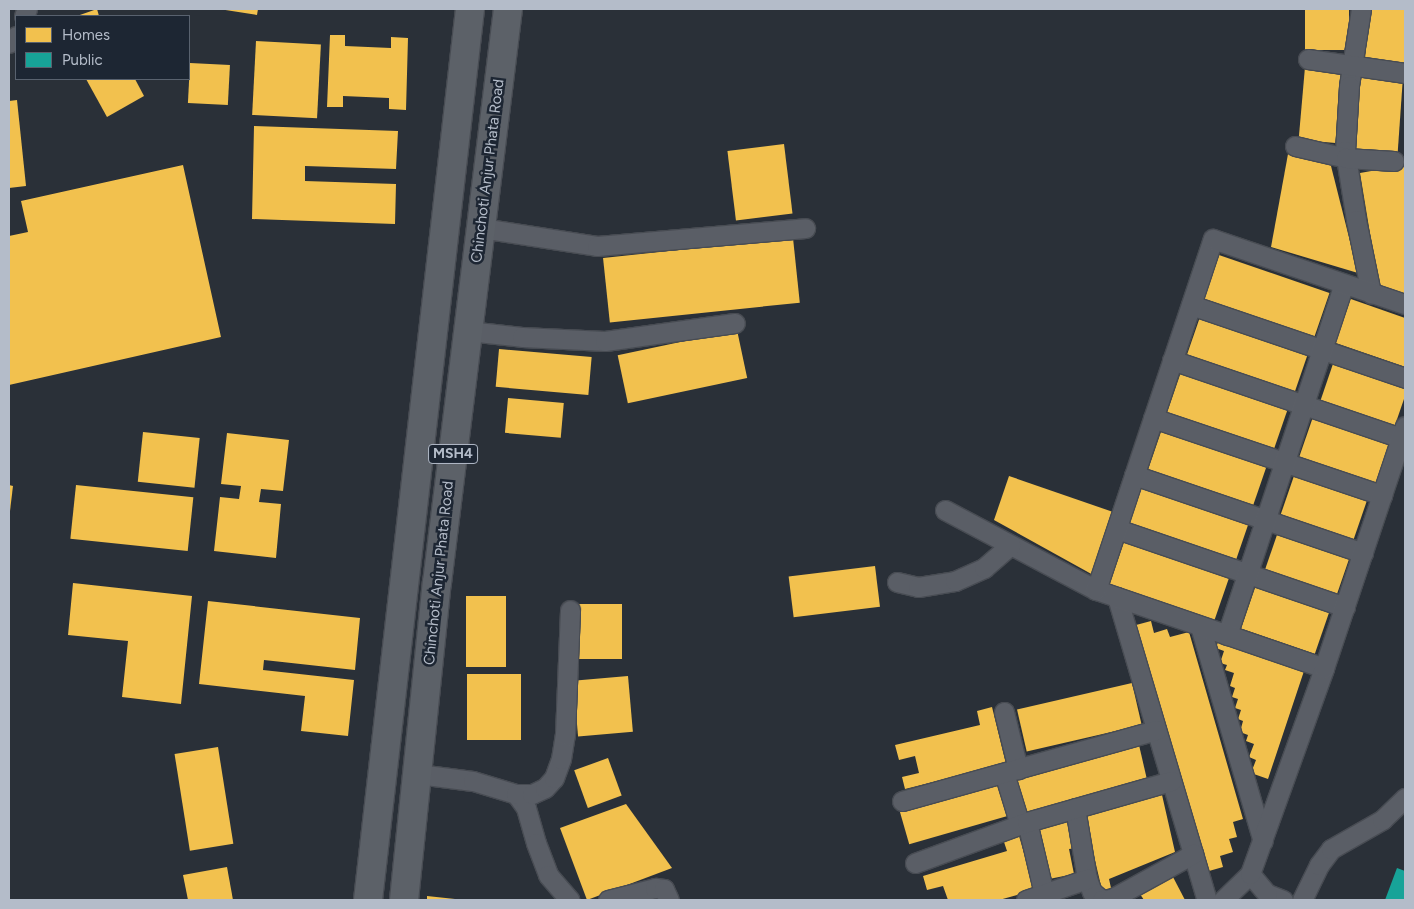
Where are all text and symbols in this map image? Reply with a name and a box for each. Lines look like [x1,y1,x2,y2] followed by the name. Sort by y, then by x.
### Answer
[15,15,190,80] legend
[62,26,110,44] text: Homes
[62,51,103,69] text: Public
[468,78,508,264] street label: Chinchoti Anjur Phata Road
[428,442,478,466] road number: MSH4
[420,480,458,666] street label: Chinchoti Anjur Phata Road

